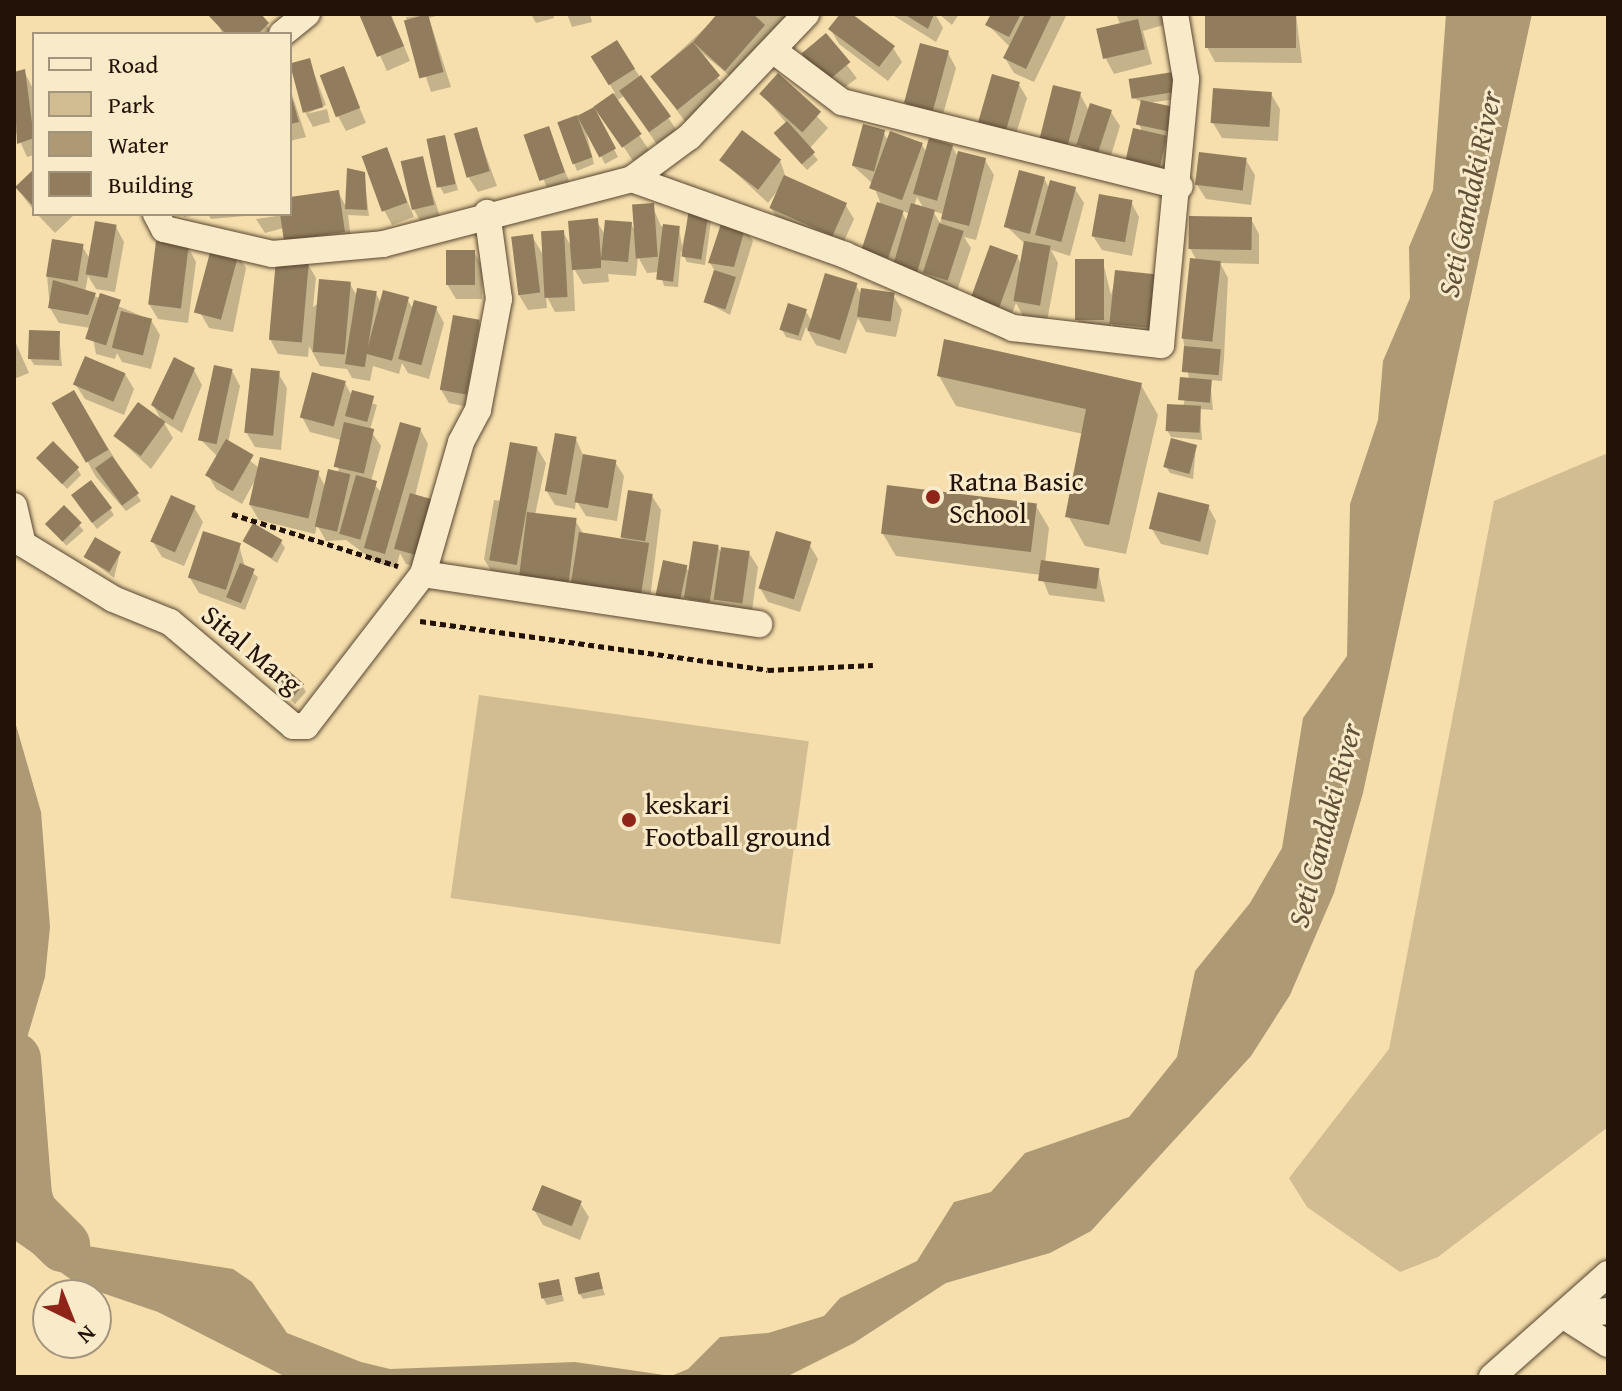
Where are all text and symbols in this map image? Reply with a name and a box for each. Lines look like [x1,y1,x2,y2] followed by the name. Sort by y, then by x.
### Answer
[32,32,292,216] legend
[108,47,158,82] text: Road
[108,87,154,122] text: Park
[1430,88,1508,300] water label: Seti Gandaki River
[108,127,168,162] text: Water
[108,167,193,202] text: Building
[949,464,1084,530] place label: Ratna Basic School
[924,488,942,506] marker: Ratna Basic School
[195,597,309,701] street label: Sital Marg
[1279,719,1369,931] water label: Seti Gandaki River
[645,787,831,853] place label: keskari Football ground
[620,811,638,829] marker: keskari Football ground
[32,1279,112,1359] north arrow
[71,1318,103,1352] text: N

